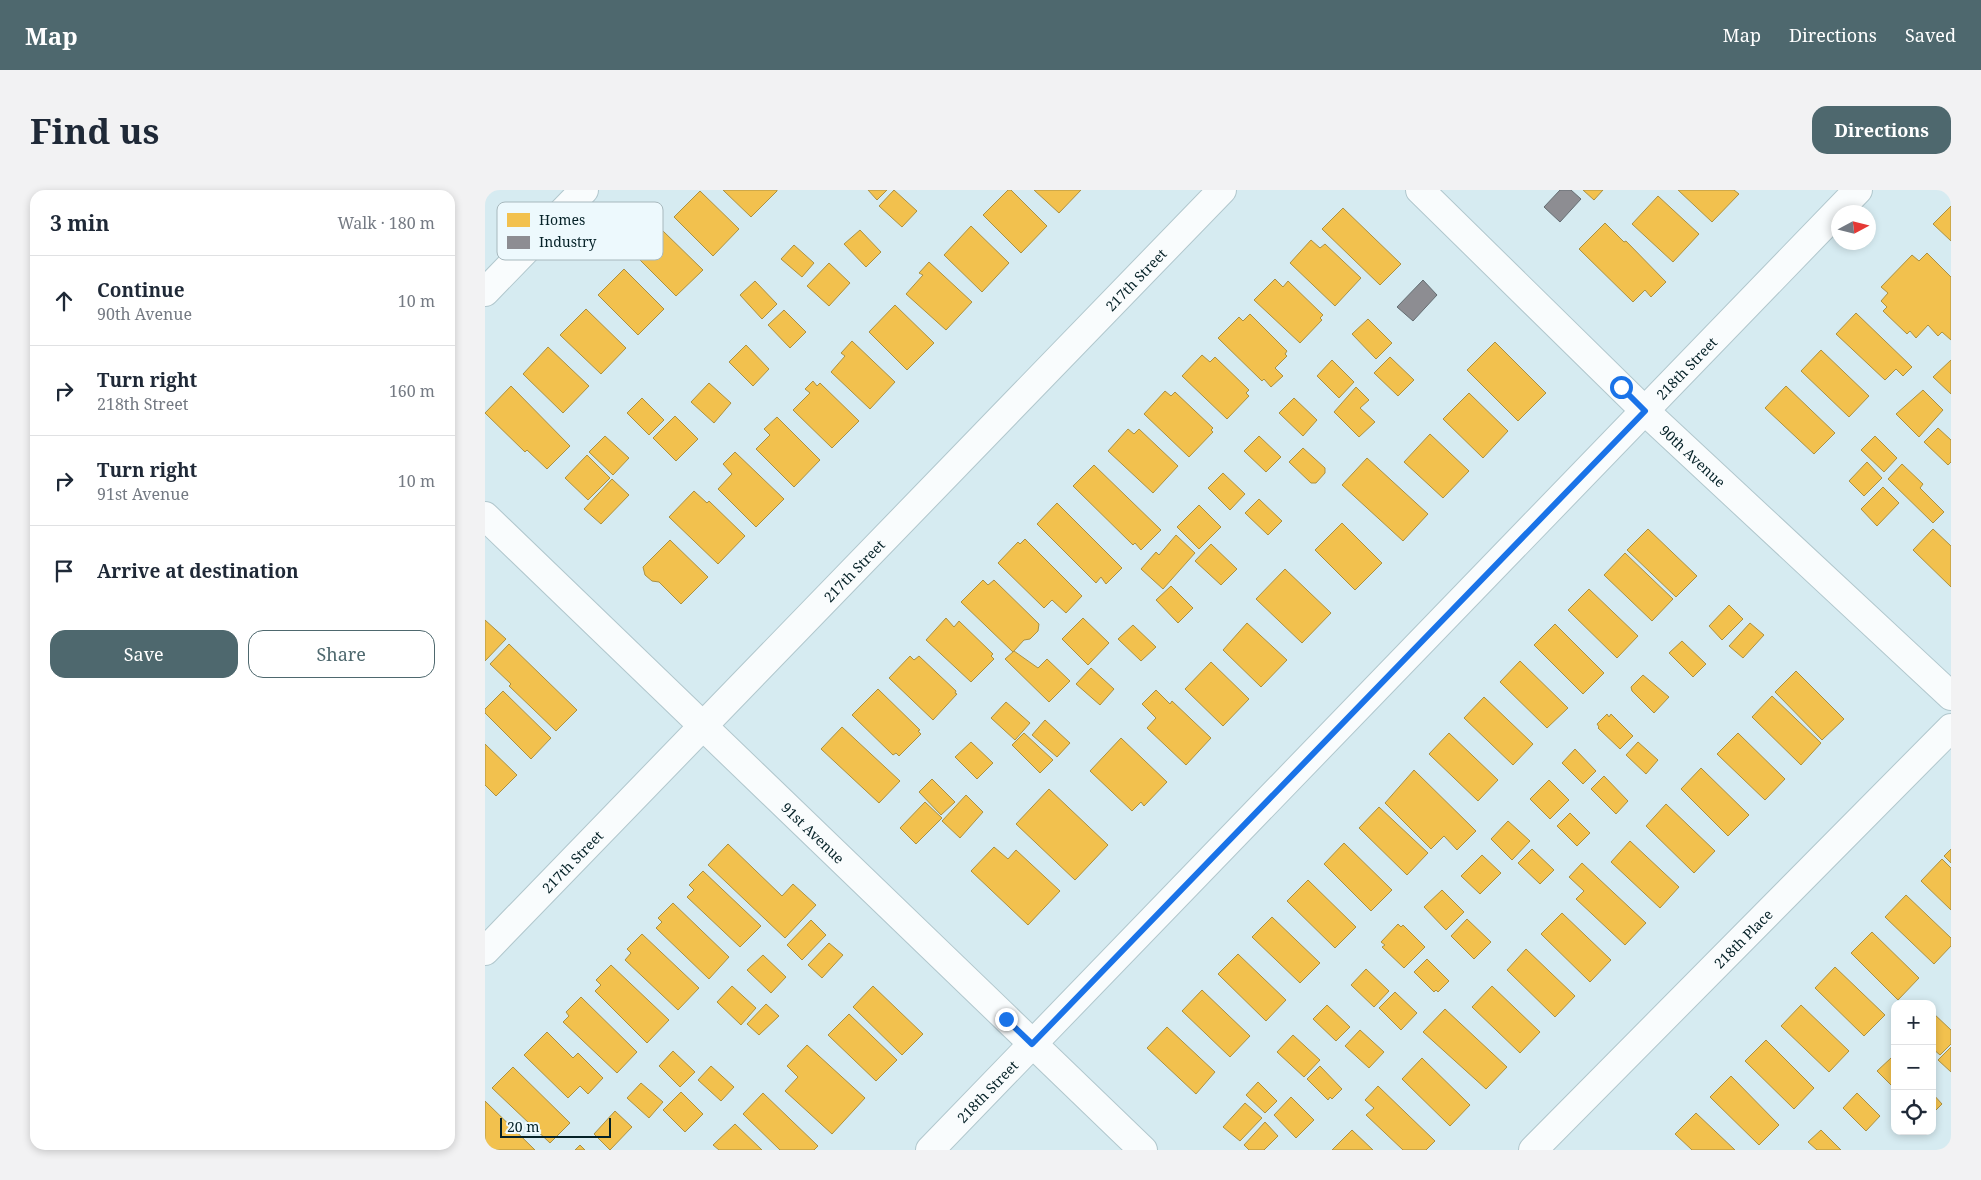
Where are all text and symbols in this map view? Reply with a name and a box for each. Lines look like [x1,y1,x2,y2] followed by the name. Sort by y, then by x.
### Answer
[25,19,78,52] text: Map
[1723,23,1761,47] text: Map
[1789,23,1877,47] text: Directions
[1905,23,1956,47] text: Saved
[1812,106,1951,154] button: Directions
[30,107,159,154] text: Find us
[497,202,663,260] legend
[1831,205,1876,250] north arrow
[50,209,109,237] text: 3 min
[539,210,585,229] text: Homes
[338,212,435,234] text: Walk · 180 m
[539,232,596,251] text: Industry
[1101,244,1170,315] street label: 217th Street
[97,277,185,303] text: Continue
[50,287,78,315] icon: ahead
[398,290,435,312] text: 10 m
[97,303,192,325] text: 90th Avenue
[1652,332,1721,403] street label: 218th Street
[97,367,197,393] text: Turn right
[1610,376,1633,399] route start
[50,377,78,405] icon: right
[389,380,435,402] text: 160 m
[97,393,188,415] text: 218th Street
[1656,420,1730,491] street label: 90th Avenue
[97,457,197,483] text: Turn right
[50,467,78,495] icon: right
[398,470,435,492] text: 10 m
[97,483,189,505] text: 91st Avenue
[819,535,888,606] street label: 217th Street
[50,557,78,585] icon: arrive
[97,558,299,584] text: Arrive at destination
[50,630,238,678] button: Save
[248,630,435,678] button: Share
[778,798,849,867] street label: 91st Avenue
[537,826,607,897] street label: 217th Street
[1709,905,1776,972] street label: 218th Place
[1891,1000,1936,1135] map controls
[1891,1000,1936,1045] button: +
[995,1008,1018,1031] route end
[1891,1045,1936,1090] button: −
[952,1056,1022,1126] street label: 218th Street
[1891,1090,1936,1135] button: locate
[500,1115,611,1138] scale bar
[507,1117,540,1136] text: 20 m

